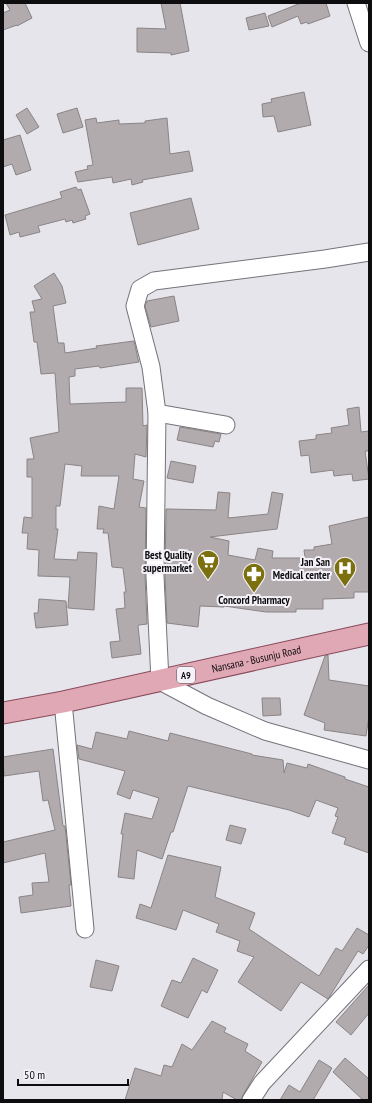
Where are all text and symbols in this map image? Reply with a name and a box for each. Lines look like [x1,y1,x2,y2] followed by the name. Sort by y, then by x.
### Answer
[143,548,193,575] place label: Best Quality supermarket
[195,548,221,581] supermarket icon: Best Quality supermarket
[273,555,331,582] place label: Jan San Medical center
[332,555,358,588] hospital icon: Jan San Medical center
[241,561,267,594] pharmacy icon: Concord Pharmacy
[218,593,290,607] place label: Concord Pharmacy
[210,642,303,676] street label: Nansana - Busunju Road
[177,667,195,683] road number: A9
[18,1061,128,1087] scale bar
[24,1067,45,1082] text: 50 m

